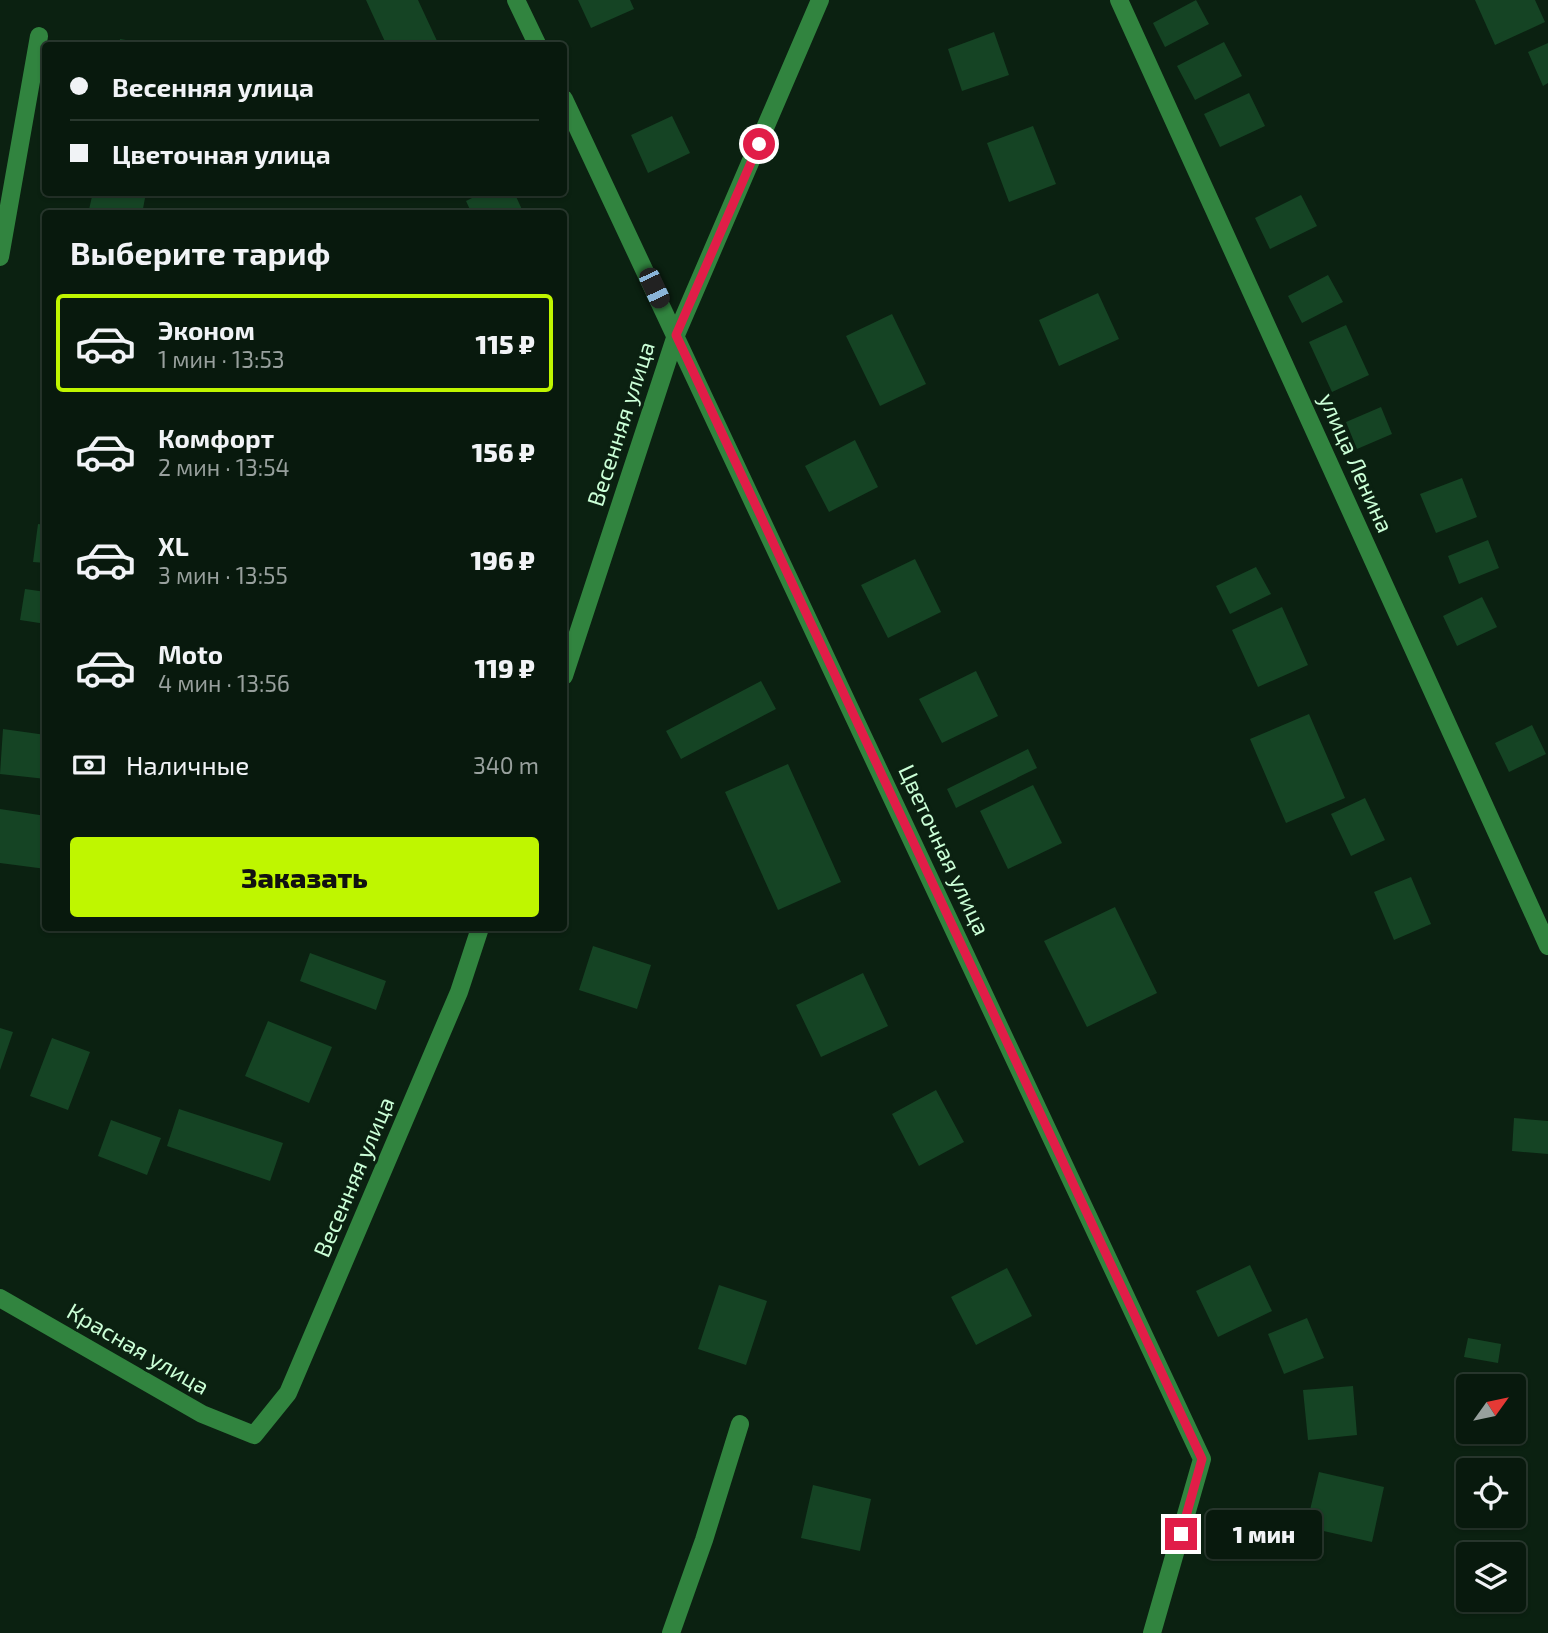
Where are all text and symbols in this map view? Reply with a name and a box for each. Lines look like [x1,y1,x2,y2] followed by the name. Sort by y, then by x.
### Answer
[112,71,314,102] text: Весенняя улица
[743,128,775,160] route start
[112,138,331,169] text: Цветочная улица
[70,233,330,271] text: Выберите тариф
[636,265,673,311] car
[74,312,137,375] icon: car
[158,314,255,345] text: Эконом
[476,328,535,359] text: 115 ₽
[580,338,661,510] street label: Весенняя улица
[158,345,285,373] text: 1 мин · 13:53
[1313,389,1400,537] street label: улица Ленина
[74,420,137,483] icon: car
[158,422,274,453] text: Комфорт
[472,436,535,467] text: 156 ₽
[158,453,290,481] text: 2 мин · 13:54
[74,528,137,591] icon: car
[158,530,189,561] text: XL
[471,544,535,575] text: 196 ₽
[158,561,288,589] text: 3 мин · 13:55
[74,636,137,699] icon: car
[158,638,223,669] text: Moto
[474,652,535,683] text: 119 ₽
[158,669,290,697] text: 4 мин · 13:56
[70,746,108,784] icon: cash
[126,749,249,780] text: Наличные
[473,751,539,779] text: 340 m
[892,760,997,940] street label: Цветочная улица
[70,837,539,917] button: Заказать
[307,1092,400,1261] street label: Весенняя улица
[62,1296,214,1401] street label: Красная улица
[1456,1374,1526,1444] north arrow
[1456,1374,1526,1612] map controls
[1456,1458,1526,1528] button: locate
[1206,1510,1321,1558] callout: 1 мин
[1165,1518,1197,1550] route end
[1233,1520,1295,1548] text: 1 мин
[1456,1542,1526,1612] button: layers

